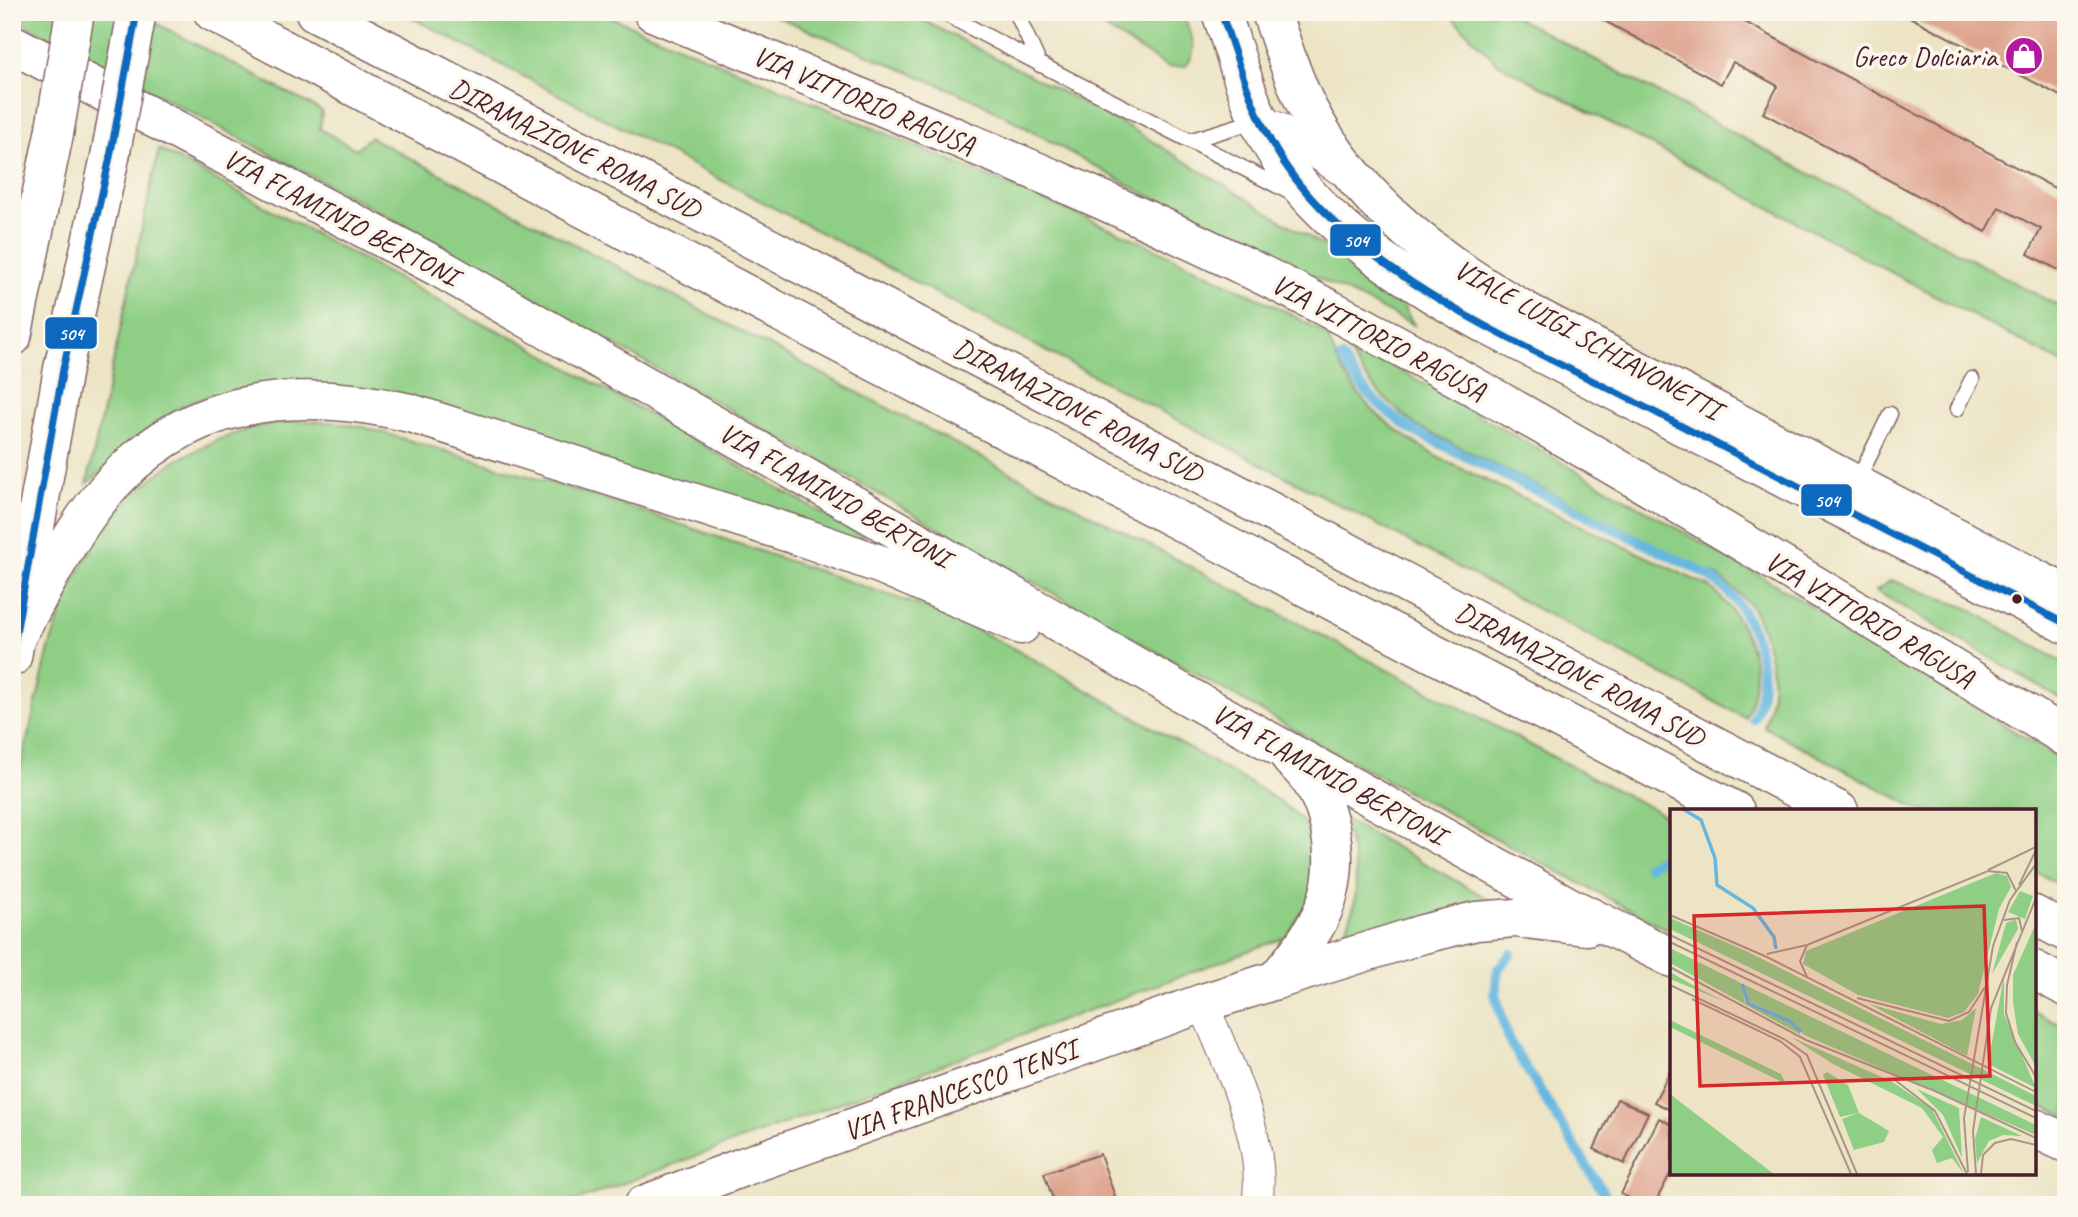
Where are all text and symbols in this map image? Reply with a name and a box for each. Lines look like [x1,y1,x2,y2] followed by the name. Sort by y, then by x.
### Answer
[2003,35,2045,77] shop icon: Greco Dolciaria
[748,38,981,163] street label: VIA VITTORIO RAGUSA
[1853,39,1999,74] place label: Greco Dolciaria
[444,70,709,228] street label: DIRAMAZIONE ROMA SUD
[218,140,469,296] street label: VIA FLAMINIO BERTONI
[1329,223,1382,257] line badge: 504
[1343,229,1371,253] text: 504
[1449,251,1732,430] street label: VIALE LUIGI SCHIAVONETTI
[1266,266,1493,409] street label: VIA VITTORIO RAGUSA
[44,316,98,350] line badge: 504
[58,322,86,346] text: 504
[948,330,1211,492] street label: DIRAMAZIONE ROMA SUD
[713,415,962,578] street label: VIA FLAMINIO BERTONI
[1800,483,1853,517] line badge: 504
[1814,489,1842,513] text: 504
[1759,543,1981,696] street label: VIA VITTORIO RAGUSA
[2010,592,2024,606] unlabelled marker
[1450,594,1713,756] street label: DIRAMAZIONE ROMA SUD
[1207,696,1457,855] street label: VIA FLAMINIO BERTONI
[1670,809,2036,1175] inset map
[839,1030,1087,1148] street label: VIA FRANCESCO TENSI

